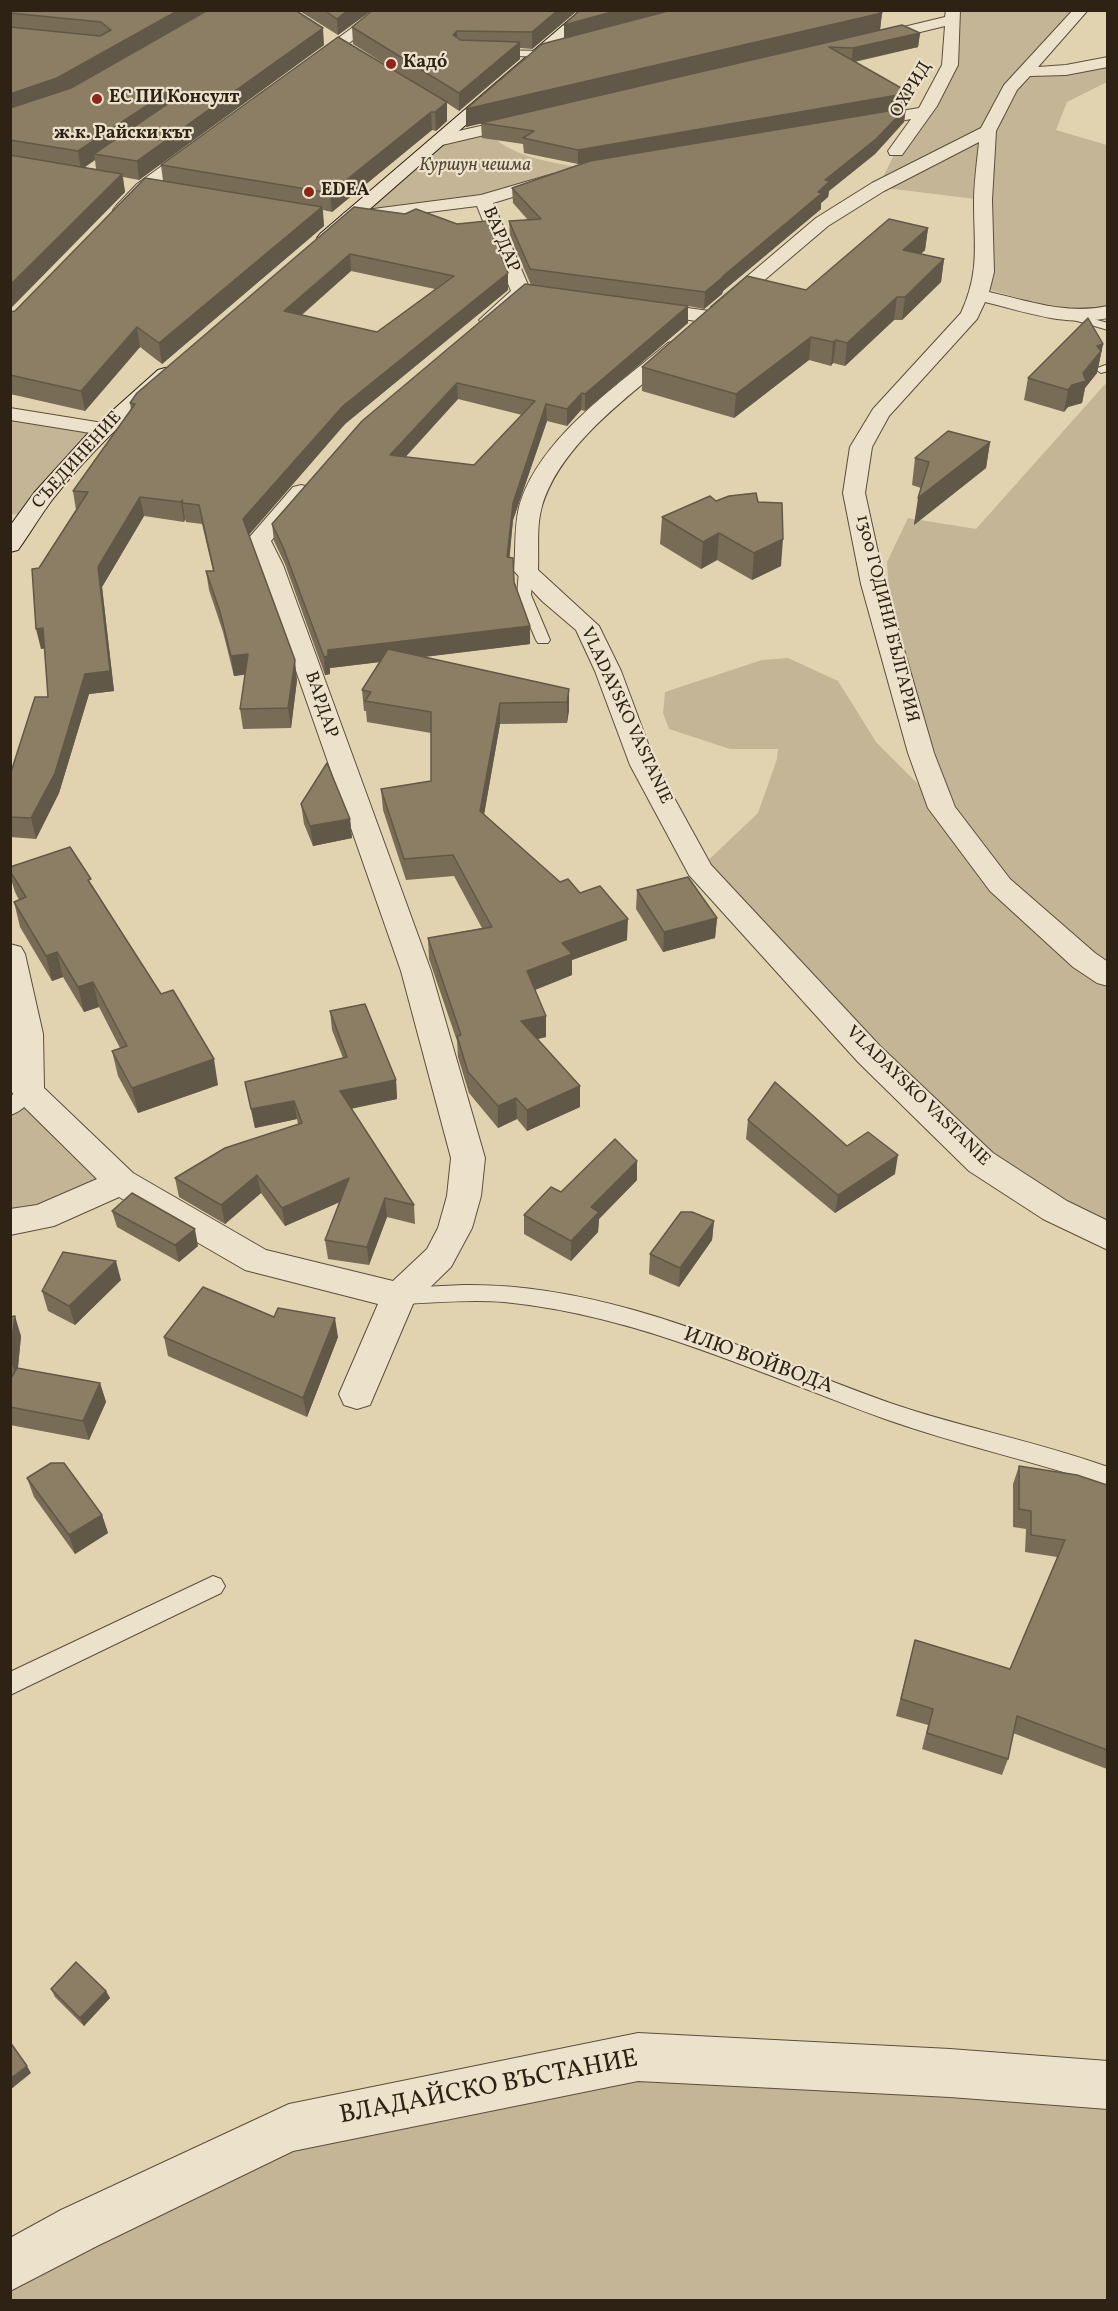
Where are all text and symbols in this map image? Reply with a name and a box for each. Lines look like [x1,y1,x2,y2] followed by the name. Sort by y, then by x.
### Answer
[403,53,447,75] place label: Кадó
[384,57,398,71] marker: Кадó
[887,58,937,122] street label: ОХРИД
[109,88,239,110] place label: ЕС ПИ Консулт
[90,92,104,106] marker: ЕС ПИ Консулт
[54,124,192,146] district label: ж.к. Райски кът
[419,156,531,178] park label: Куршун чешма
[321,181,369,203] place label: EDEA
[302,185,316,199] marker: EDEA
[477,204,523,276] street label: ВАРДАР
[29,408,127,514] street label: СЪЕДИНЕНИЕ
[850,513,922,725] street label: 1300 ГОДИНИ БЪЛГАРИЯ
[574,624,676,808] street label: VLADAYSKO VASTANIE
[299,669,341,741] street label: ВАРДАР
[840,1022,994,1172] street label: VLADAYSKO VASTANIE
[680,1323,836,1401] street label: ИЛЮ ВОЙВОДА
[337,2045,641,2133] street label: ВЛАДАЙСКО ВЪСТАНИЕ

